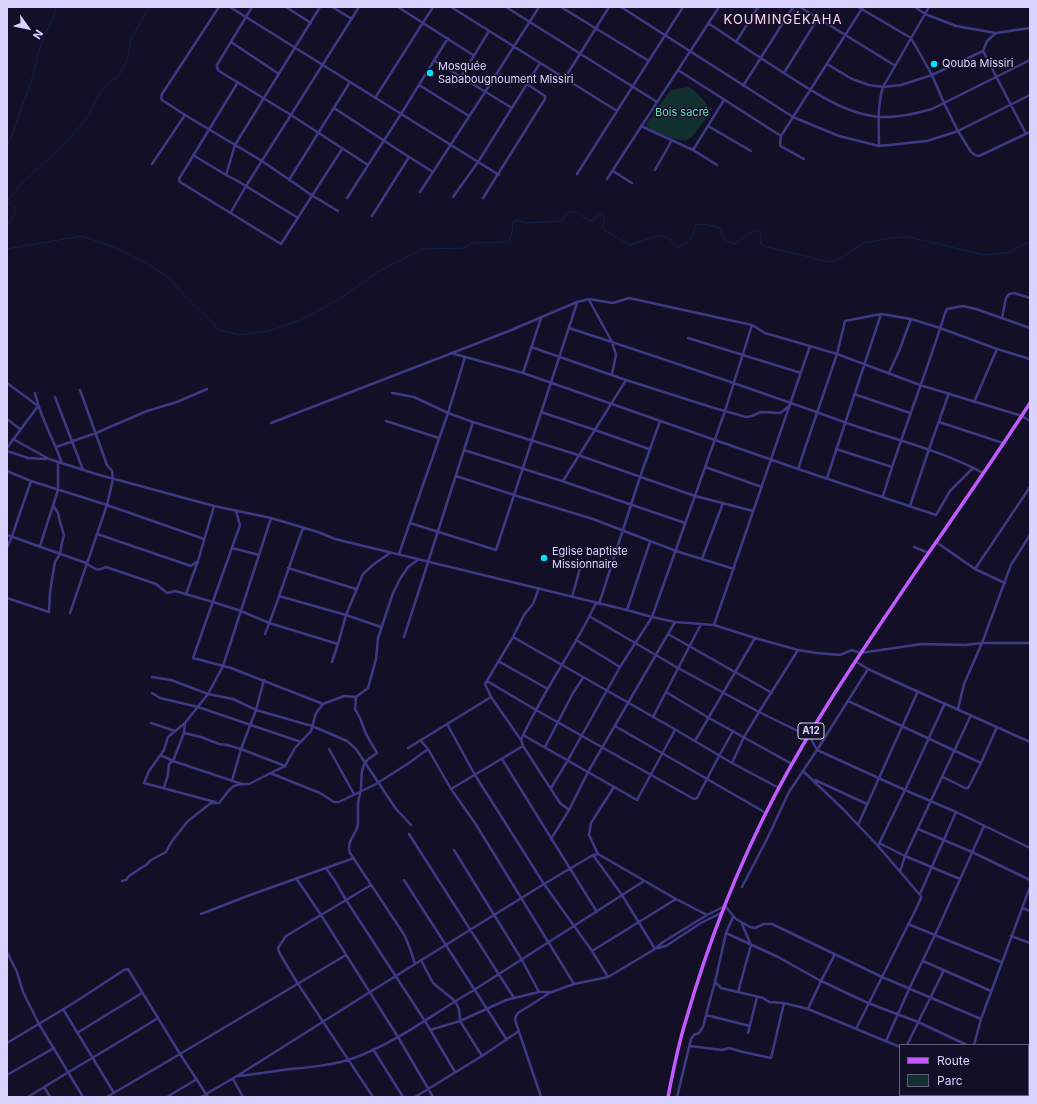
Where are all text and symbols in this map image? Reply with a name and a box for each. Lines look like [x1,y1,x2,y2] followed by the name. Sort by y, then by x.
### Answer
[8,8,48,48] north arrow
[724,12,842,28] district label: KOUMINGÉKAHA
[30,27,46,42] text: N
[942,57,1013,71] place label: Qouba Missiri
[929,59,939,69] marker: Qouba Missiri
[438,60,574,86] place label: Mosquée Sababougnoument Missiri
[425,68,435,78] marker: Mosquée Sababougnoument Missiri
[655,106,709,120] park label: Bois sacré
[552,545,628,571] place label: Eglise baptiste Missionnaire
[539,553,549,563] marker: Eglise baptiste Missionnaire
[798,723,824,739] road number: A12
[899,1044,1029,1096] legend
[937,1053,970,1068] text: Route
[937,1073,963,1088] text: Parc

